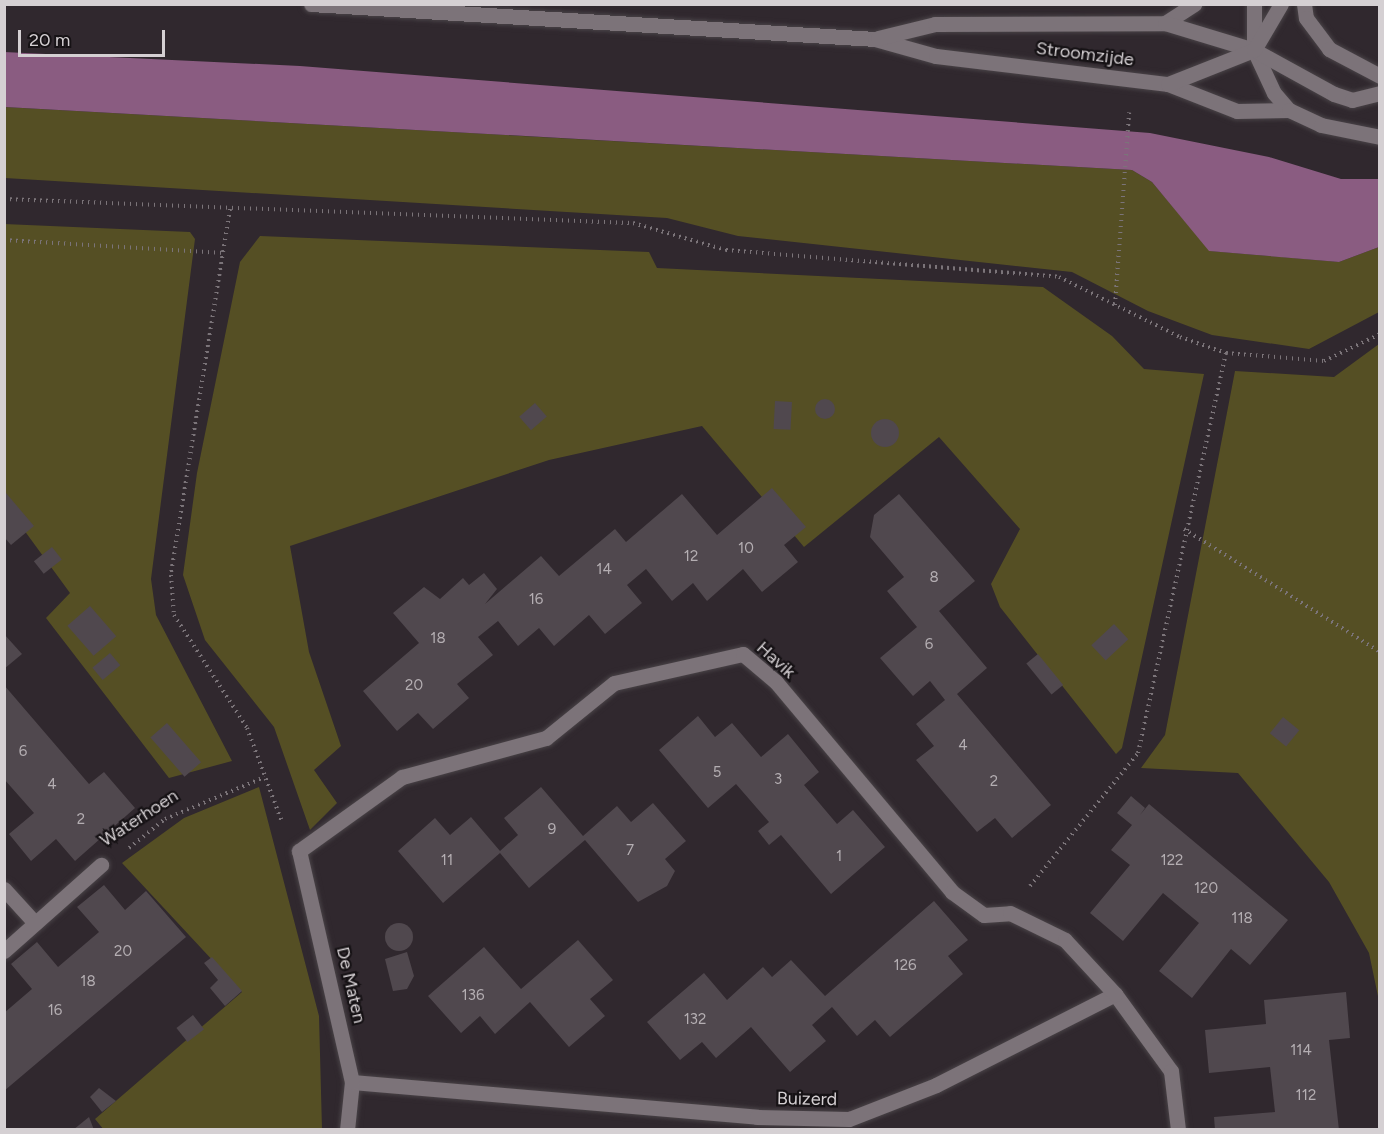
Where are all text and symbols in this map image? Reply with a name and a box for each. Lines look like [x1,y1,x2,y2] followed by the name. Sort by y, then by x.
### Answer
[21,18,168,56] scale bar
[29,29,70,51] text: 20 m
[1035,37,1135,71] street label: Stroomzijde
[738,540,754,558] house number: 10
[684,548,698,566] house number: 12
[596,561,612,579] house number: 14
[929,569,939,587] house number: 8
[529,591,543,609] house number: 16
[430,630,446,648] house number: 18
[925,636,933,654] house number: 6
[752,637,800,683] street label: Havik
[405,677,423,695] house number: 20
[958,737,968,755] house number: 4
[19,743,27,761] house number: 6
[713,764,721,782] house number: 5
[774,771,782,789] house number: 3
[990,773,998,791] house number: 2
[47,776,57,794] house number: 4
[96,785,182,851] street label: Waterhoen
[77,811,85,829] house number: 2
[548,821,556,839] house number: 9
[626,842,634,860] house number: 7
[836,848,842,866] house number: 1
[441,852,453,870] house number: 11
[1161,852,1183,870] house number: 122
[1194,880,1218,898] house number: 120
[1231,910,1253,928] house number: 118
[114,943,132,961] house number: 20
[332,945,370,1025] street label: De Maten
[893,957,917,975] house number: 126
[80,973,96,991] house number: 18
[462,987,484,1005] house number: 136
[48,1002,62,1020] house number: 16
[684,1011,706,1029] house number: 132
[1290,1042,1312,1060] house number: 114
[1296,1087,1316,1105] house number: 112
[777,1088,837,1110] street label: Buizerd

